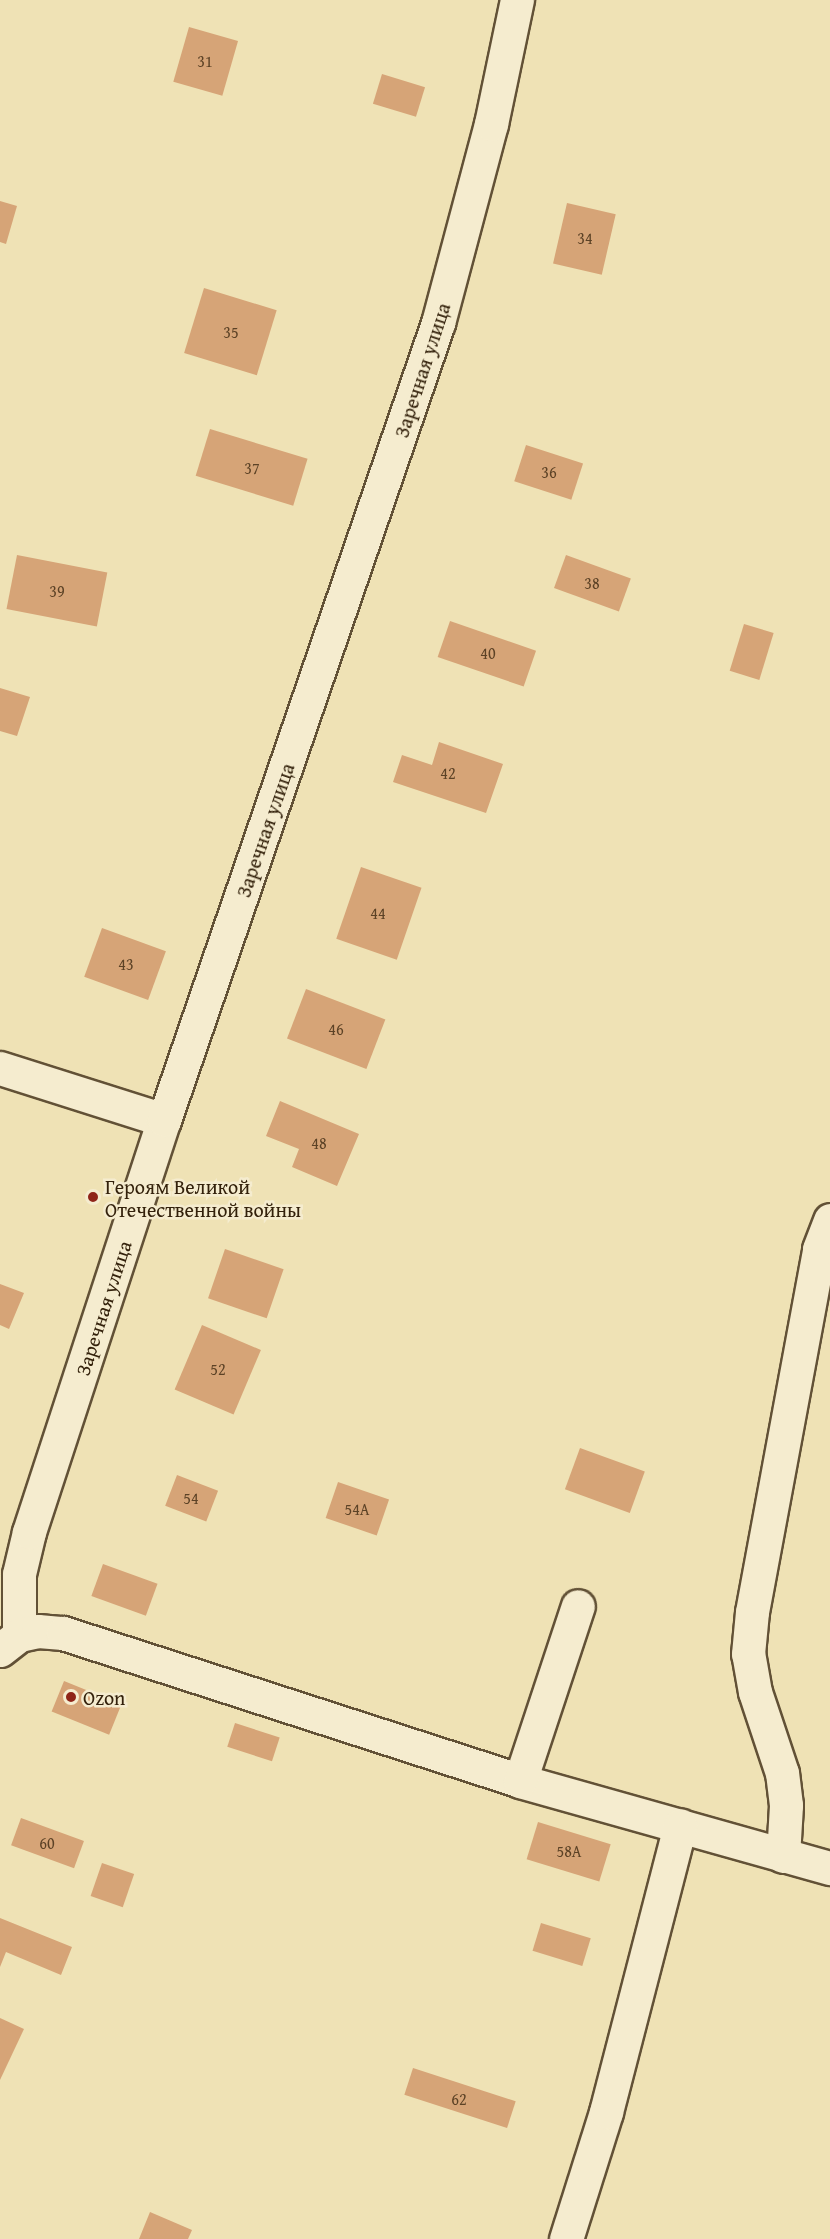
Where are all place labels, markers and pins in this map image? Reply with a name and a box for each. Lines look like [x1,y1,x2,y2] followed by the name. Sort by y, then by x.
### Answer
[105,1174,301,1221] place label: Героям Великой Отечественной войны
[86,1190,100,1204] marker: Героям Великой Отечественной войны
[83,1685,125,1709] place label: Ozon
[64,1690,78,1704] marker: Ozon

